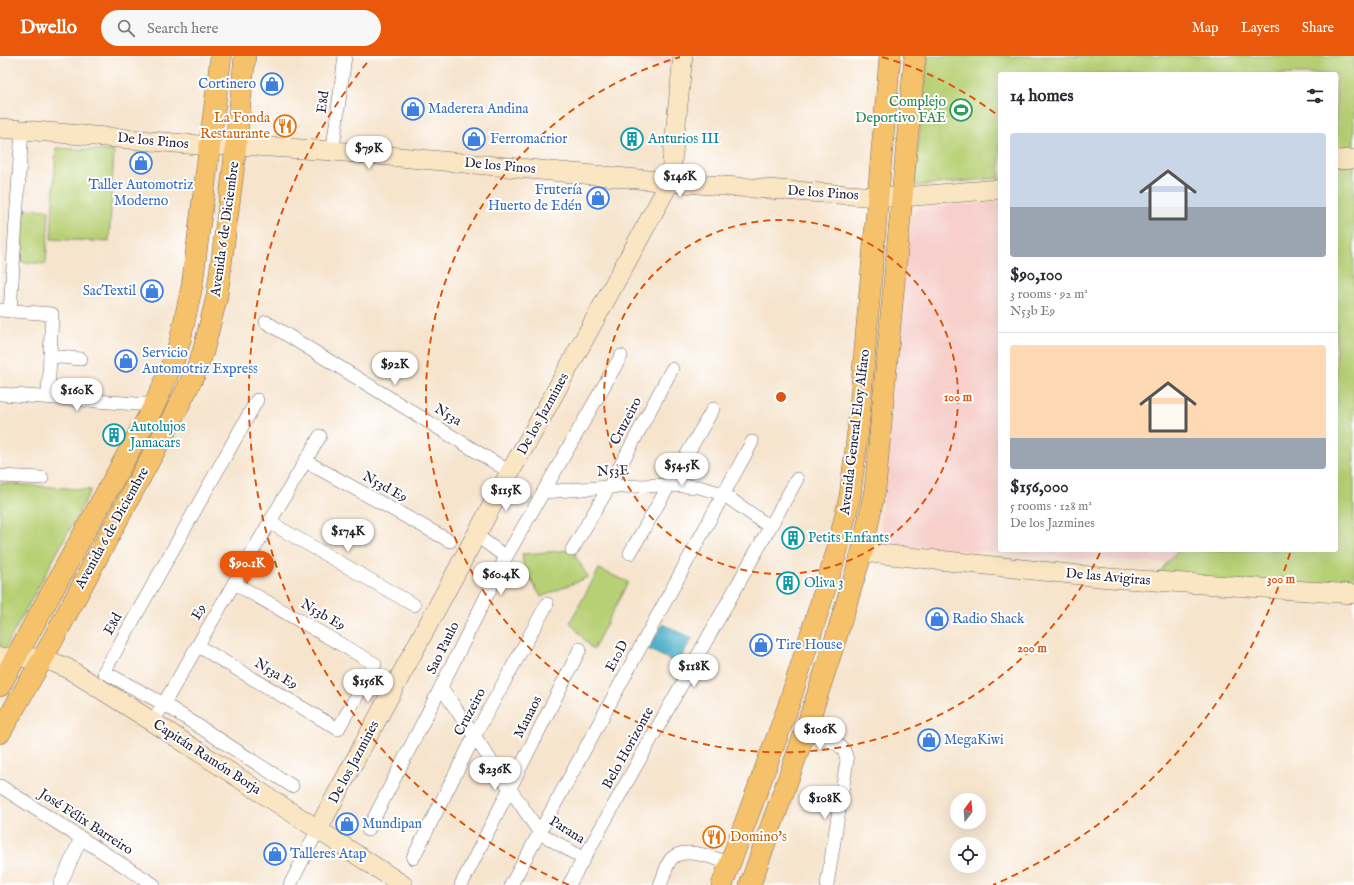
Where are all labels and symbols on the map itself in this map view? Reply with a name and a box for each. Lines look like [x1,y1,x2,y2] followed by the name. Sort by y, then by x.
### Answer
[259,71,285,97] shop icon: Cortinero
[198,75,256,93] place label: Cortinero
[313,89,333,114] street label: E8d
[855,93,946,127] place label: Complejo Deportivo FAE
[400,96,426,122] shop icon: Maderera Andina
[948,97,974,123] sports icon: Complejo Deportivo FAE
[428,100,530,118] place label: Maderera Andina
[200,109,271,143] place label: La Fonda Restaurante
[272,113,298,139] restaurant icon: La Fonda Restaurante
[461,126,487,152] shop icon: Ferromacrior
[619,126,645,152] building icon: Anturios III
[116,129,190,153] street label: De los Pinos
[490,130,567,148] place label: Ferromacrior
[647,130,719,148] place label: Anturios III
[345,136,393,170] pin: $79K
[128,150,154,176] shop icon: Taller Automotriz Moderno
[463,154,537,178] street label: De los Pinos
[206,160,243,299] street label: Avenida 6 de Diciembre
[652,164,708,198] pin: $146K
[89,176,194,210] place label: Taller Automotriz Moderno
[488,181,583,215] place label: Frutería Huerto de Edén
[787,182,859,204] street label: De los Pinos
[585,185,611,211] shop icon: Frutería Huerto de Edén
[139,278,165,304] shop icon: SacTextil
[83,282,136,300] place label: SacTextil
[141,344,258,378] place label: Servicio Automotriz Express
[113,348,139,374] shop icon: Servicio Automotriz Express
[836,348,874,517] street label: Avenida General Eloy Alfaro
[371,352,419,386] pin: $92K
[513,370,573,458] street label: De los Jazmines
[49,378,105,412] pin: $160K
[774,390,788,404] centre of rings
[944,390,973,405] text: 100 m
[606,394,646,448] street label: Cruzeiro
[431,400,466,431] street label: N53a
[128,418,186,452] place label: Autolujos Jamacars
[101,422,127,448] building icon: Autolujos Jamacars
[649,453,715,487] pin: $54.5K
[596,461,630,481] street label: N53E
[71,464,153,593] street label: Avenida 6 de Diciembre
[359,467,411,507] street label: N53d E9
[478,478,534,512] pin: $115K
[320,519,376,553] pin: $174K
[780,525,806,551] building icon: Petits Enfants
[808,529,889,547] place label: Petits Enfants
[214,551,280,585] pin: $90.1K
[468,562,534,596] pin: $60.4K
[1065,564,1151,590] street label: De las Avigiras
[775,570,801,596] building icon: Oliva 3
[1267,572,1296,587] text: 300 m
[804,574,844,592] place label: Oliva 3
[297,595,349,635] street label: N53b E9
[187,601,211,623] street label: E9
[924,606,950,632] shop icon: Radio Shack
[100,609,127,638] street label: E8d
[952,610,1025,628] place label: Radio Shack
[423,618,464,677] street label: Sao Paulo
[748,632,774,658] shop icon: Tire House
[776,636,843,654] place label: Tire House
[601,637,633,675] street label: E10D
[1017,641,1047,656] text: 200 m
[251,654,301,694] street label: N53a E9
[666,654,722,688] pin: $118K
[340,669,396,703] pin: $156K
[450,685,490,739] street label: Cruzeiro
[510,693,546,741] street label: Manaos
[598,703,658,792] street label: Belo Horizonte
[150,715,265,799] street label: Capitán Ramón Borja
[325,717,383,807] street label: De los Jazmines
[792,717,848,751] pin: $106K
[916,727,942,753] shop icon: MegaKiwi
[944,731,1004,749] place label: MegaKiwi
[467,757,523,791] pin: $236K
[34,784,137,859] street label: José Félix Barreiro
[797,786,853,820] pin: $108K
[950,793,986,829] north arrow
[334,811,360,837] shop icon: Mundipan
[546,812,589,848] street label: Parana
[362,815,423,833] place label: Mundipan
[701,824,727,850] restaurant icon: Domino's
[730,828,787,846] place label: Domino's
[262,841,288,867] shop icon: Talleres Atap
[290,845,367,863] place label: Talleres Atap

